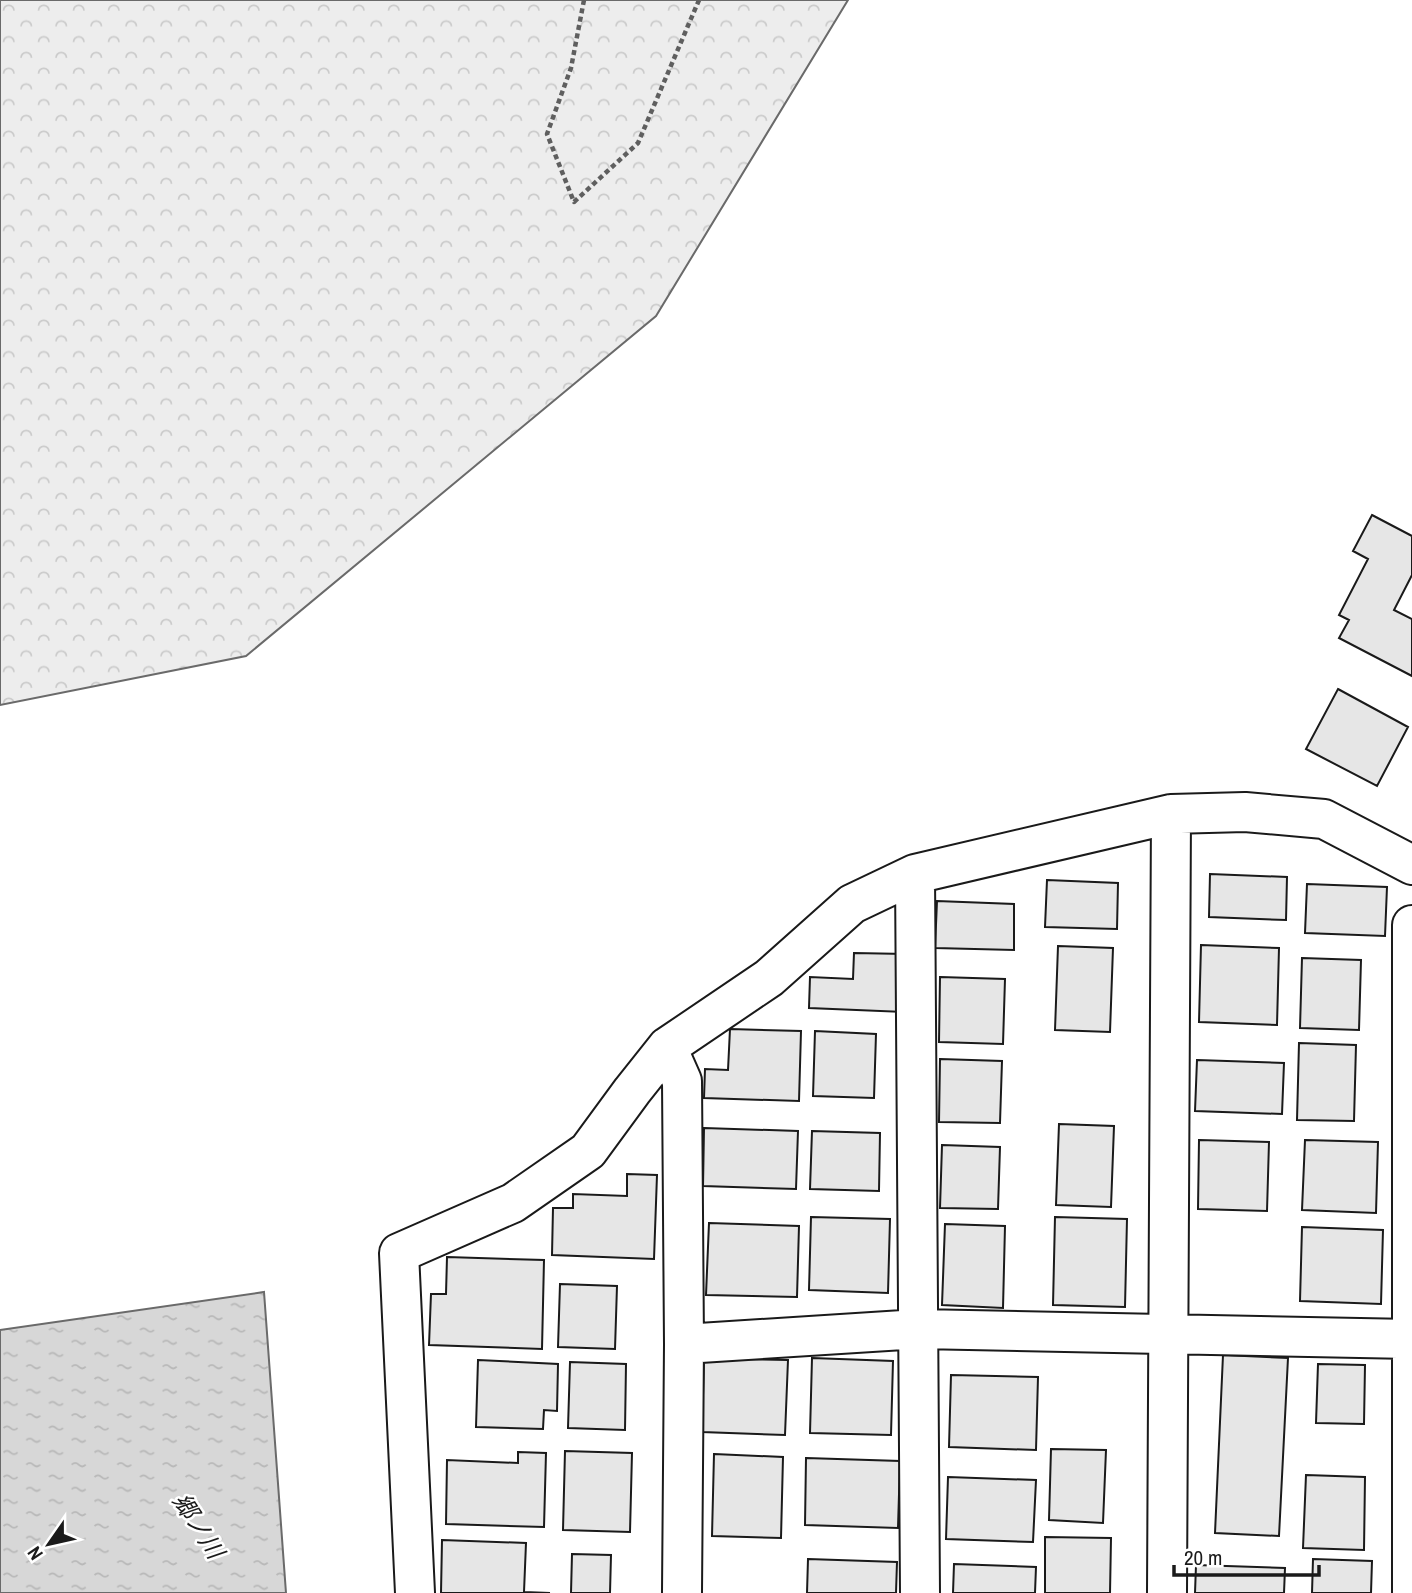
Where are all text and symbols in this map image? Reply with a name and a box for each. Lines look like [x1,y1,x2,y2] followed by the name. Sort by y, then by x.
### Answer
[166,1487,233,1567] water label: 郷ノ川
[14,1509,84,1579] north arrow
[1174,1534,1319,1578] scale bar
[21,1542,49,1565] text: N
[1184,1543,1222,1572] text: 20 m

